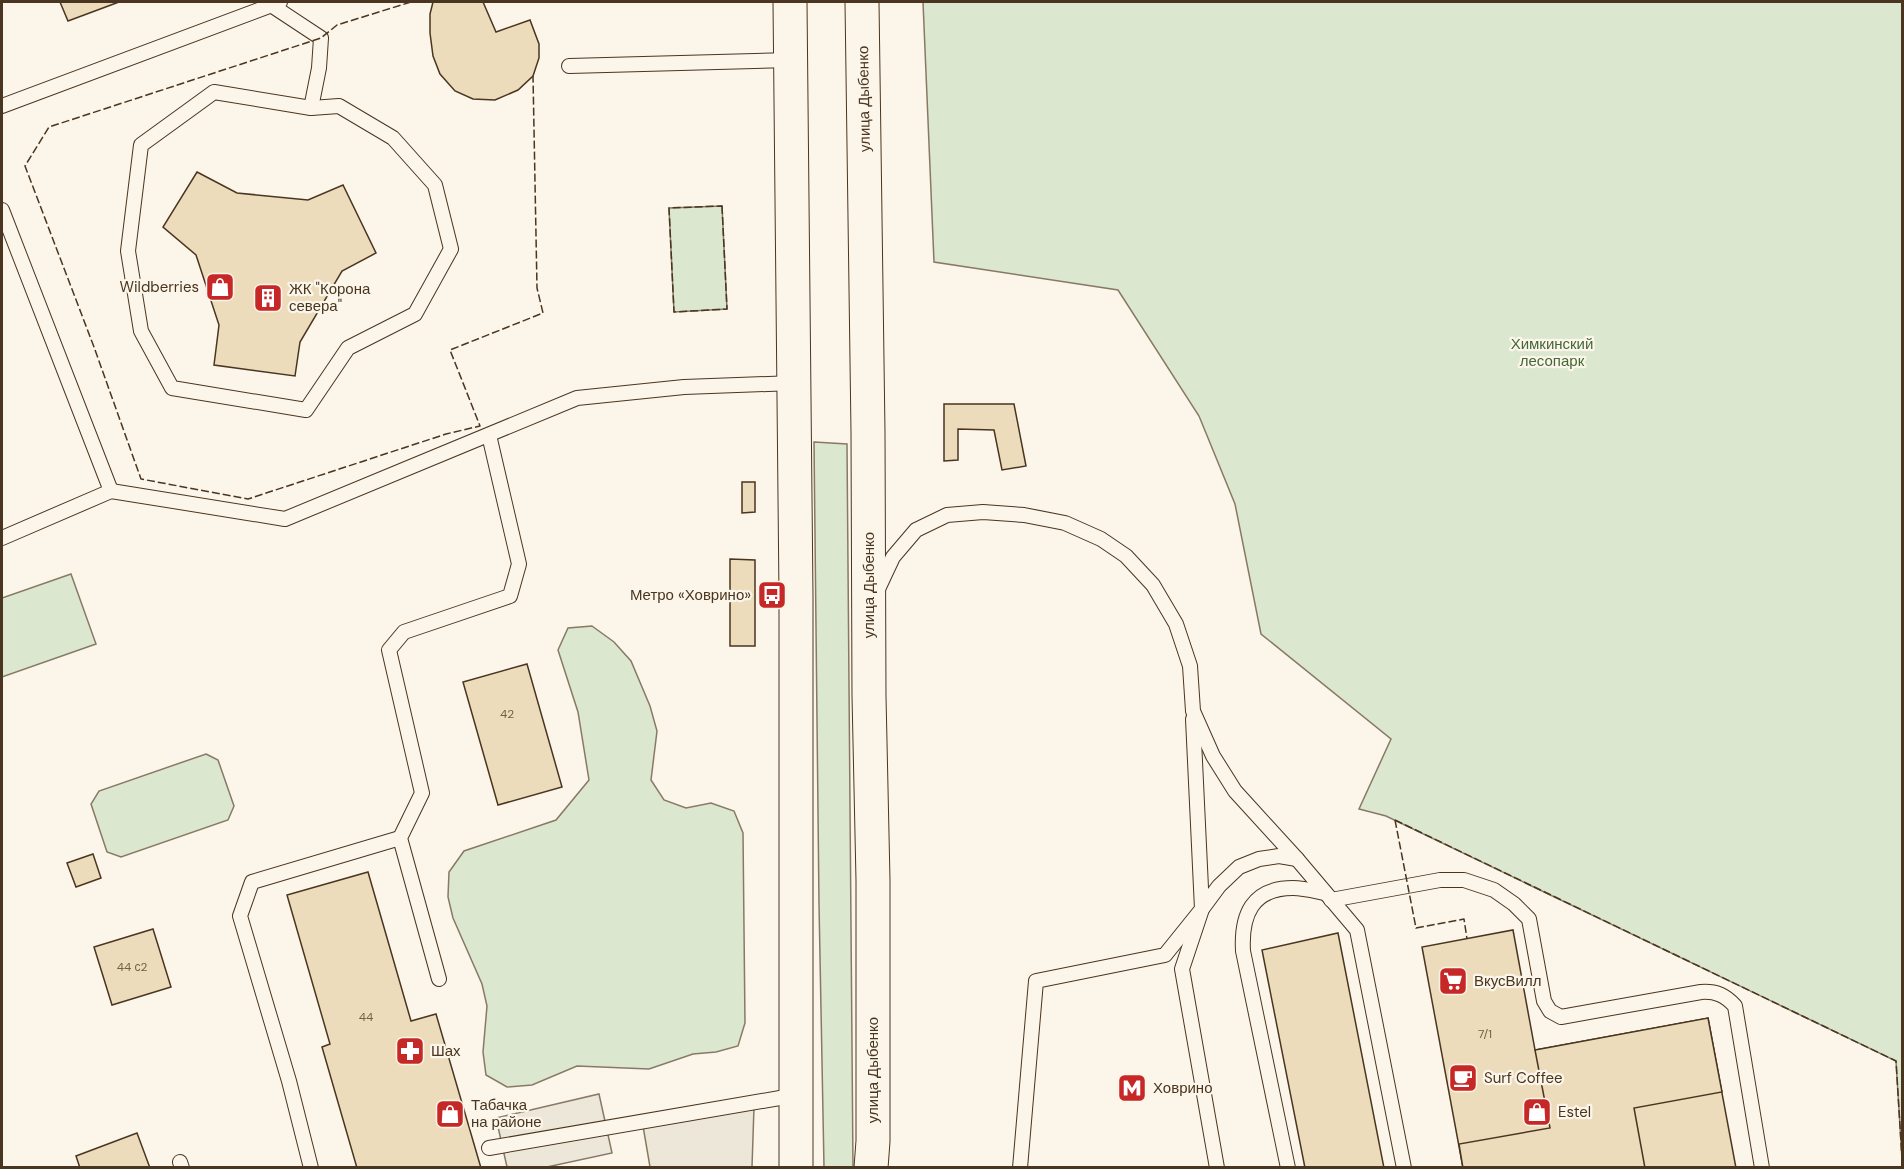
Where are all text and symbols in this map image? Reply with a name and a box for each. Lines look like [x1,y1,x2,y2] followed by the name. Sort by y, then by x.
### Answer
[853,46,875,152] street label: улица Дыбенко
[204,271,236,303] shop icon: Wildberries
[119,277,199,297] place label: Wildberries
[289,279,371,316] place label: ЖК "Корона севера"
[252,282,284,314] building icon: ЖК "Корона севера"
[1511,334,1593,371] park label: Химкинский лесопарк
[859,532,879,638] street label: улица Дыбенко
[756,579,788,611] bus stop icon: Метро «Ховрино»
[630,585,751,605] place label: Метро «Ховрино»
[500,706,514,722] house number: 42
[117,959,147,975] house number: 44 с2
[1437,965,1469,997] supermarket icon: ВкусВилл
[1474,971,1541,991] place label: ВкусВилл
[359,1009,373,1025] house number: 44
[863,1017,883,1123] street label: улица Дыбенко
[1478,1026,1492,1042] house number: 7/1
[394,1035,426,1067] pharmacy icon: Шах
[431,1041,461,1061] place label: Шах
[1447,1062,1479,1094] cafe icon: Surf Coffee
[1484,1068,1563,1088] place label: Surf Coffee
[1116,1072,1148,1104] metro station icon: Ховрино
[1153,1078,1213,1098] place label: Ховрино
[471,1095,542,1132] place label: Табачка на районе
[1521,1096,1553,1128] shop icon: Estel
[434,1098,466,1130] shop icon: Табачка на районе
[1558,1102,1591,1122] place label: Estel

